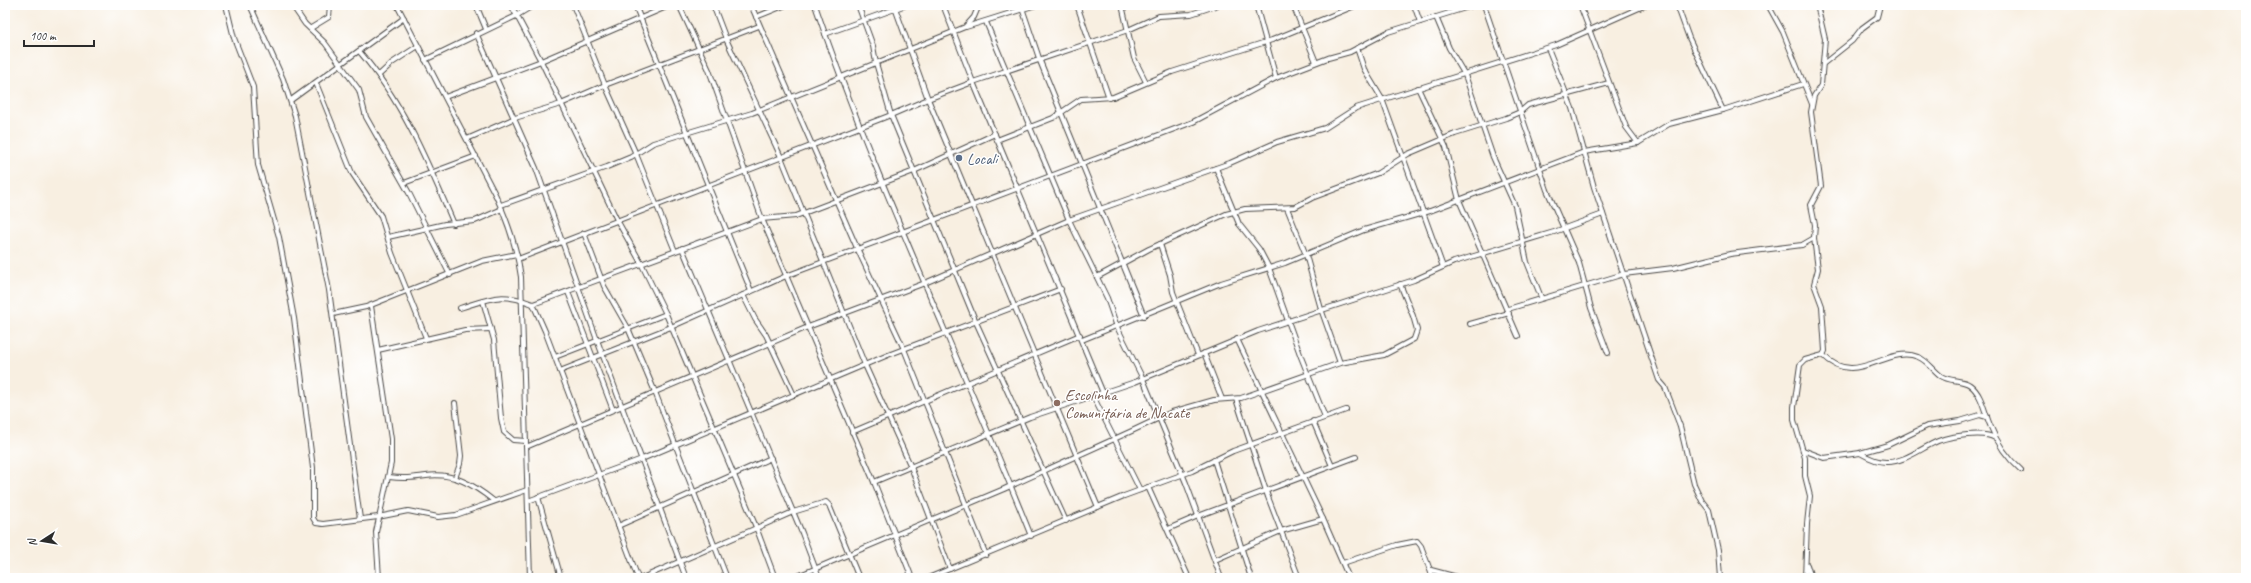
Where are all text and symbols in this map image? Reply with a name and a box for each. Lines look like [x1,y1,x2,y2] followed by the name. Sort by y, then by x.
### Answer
[24,22,94,48] scale bar
[30,28,57,44] text: 100 m
[967,149,999,169] place label: Locali
[954,153,964,163] marker: Locali
[1065,385,1191,423] place label: Escolinha Comunitária de Nacate
[1052,398,1062,408] marker: Escolinha Comunitária de Nacate
[22,521,62,561] north arrow
[24,536,40,548] text: N

